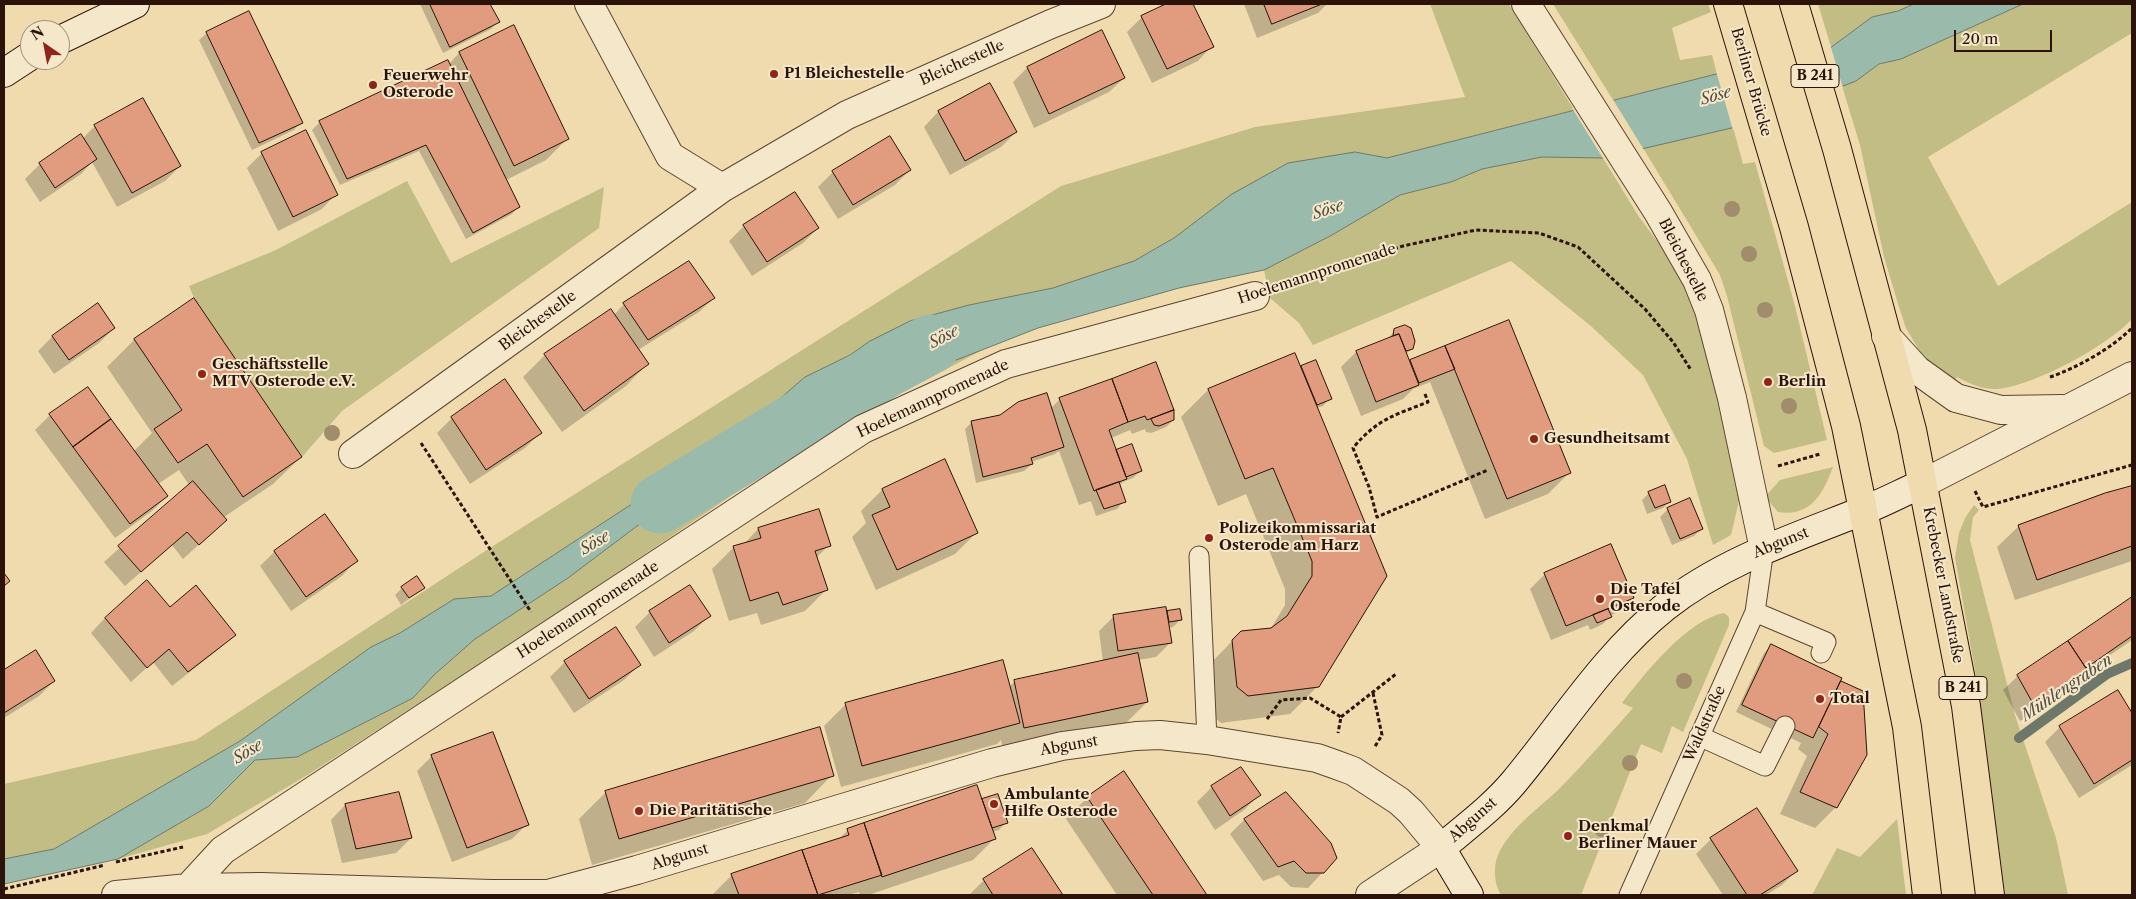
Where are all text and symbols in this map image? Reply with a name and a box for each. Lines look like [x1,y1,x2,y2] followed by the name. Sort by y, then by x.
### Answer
[20,20,70,70] north arrow
[1956,20,2054,52] scale bar
[27,22,47,44] text: N
[1727,25,1775,139] street label: Berliner Brücke
[1962,29,1998,48] text: 20 m
[917,36,1007,90] street label: Bleichestelle
[1791,64,1839,88] road number: B 241
[784,65,904,83] place label: P1 Bleichestelle
[383,67,468,102] place label: Feuerwehr Osterode
[768,68,780,80] marker: P1 Bleichestelle
[367,79,379,91] marker: Feuerwehr Osterode
[1698,82,1734,110] water label: Söse
[1310,196,1346,224] water label: Söse
[1654,215,1712,305] street label: Bleichestelle
[1236,240,1398,308] street label: Hoelemannpromenade
[496,287,580,355] street label: Bleichestelle
[926,321,962,353] water label: Söse
[212,356,356,391] place label: Geschäftsstelle MTV Osterode e.V.
[854,356,1012,442] street label: Hoelemannpromenade
[196,368,208,380] marker: Geschäftsstelle MTV Osterode e.V.
[1778,373,1826,391] place label: Berlin
[1762,376,1774,388] marker: Berlin
[1544,430,1670,448] place label: Gesundheitsamt
[1528,433,1540,445] marker: Gesundheitsamt
[1919,505,1967,665] street label: Krebecker Landstraße
[1219,520,1376,555] place label: Polizeikommissariat Osterode am Harz
[1751,524,1811,562] street label: Abgunst
[577,527,613,559] water label: Söse
[1203,532,1215,544] marker: Polizeikommissariat Osterode am Harz
[514,557,662,663] street label: Hoelemannpromenade
[1610,581,1680,616] place label: Die Tafel Osterode
[1594,593,1606,605] marker: Die Tafel Osterode
[2018,650,2116,726] water label: Mühlengraben
[1939,676,1987,700] road number: B 241
[1680,683,1730,765] street label: Waldstraße
[1830,690,1870,708] place label: Total
[1814,693,1826,705] marker: Total
[1039,732,1099,760] street label: Abgunst
[230,736,266,768] water label: Söse
[1004,786,1118,821] place label: Ambulante Hilfe Osterode
[1445,794,1501,846] street label: Abgunst
[988,798,1000,810] marker: Ambulante Hilfe Osterode
[649,802,772,820] place label: Die Paritätische
[633,805,645,817] marker: Die Paritätische
[1578,818,1697,853] place label: Denkmal Berliner Mauer
[1562,830,1574,842] marker: Denkmal Berliner Mauer
[649,840,711,874] street label: Abgunst

